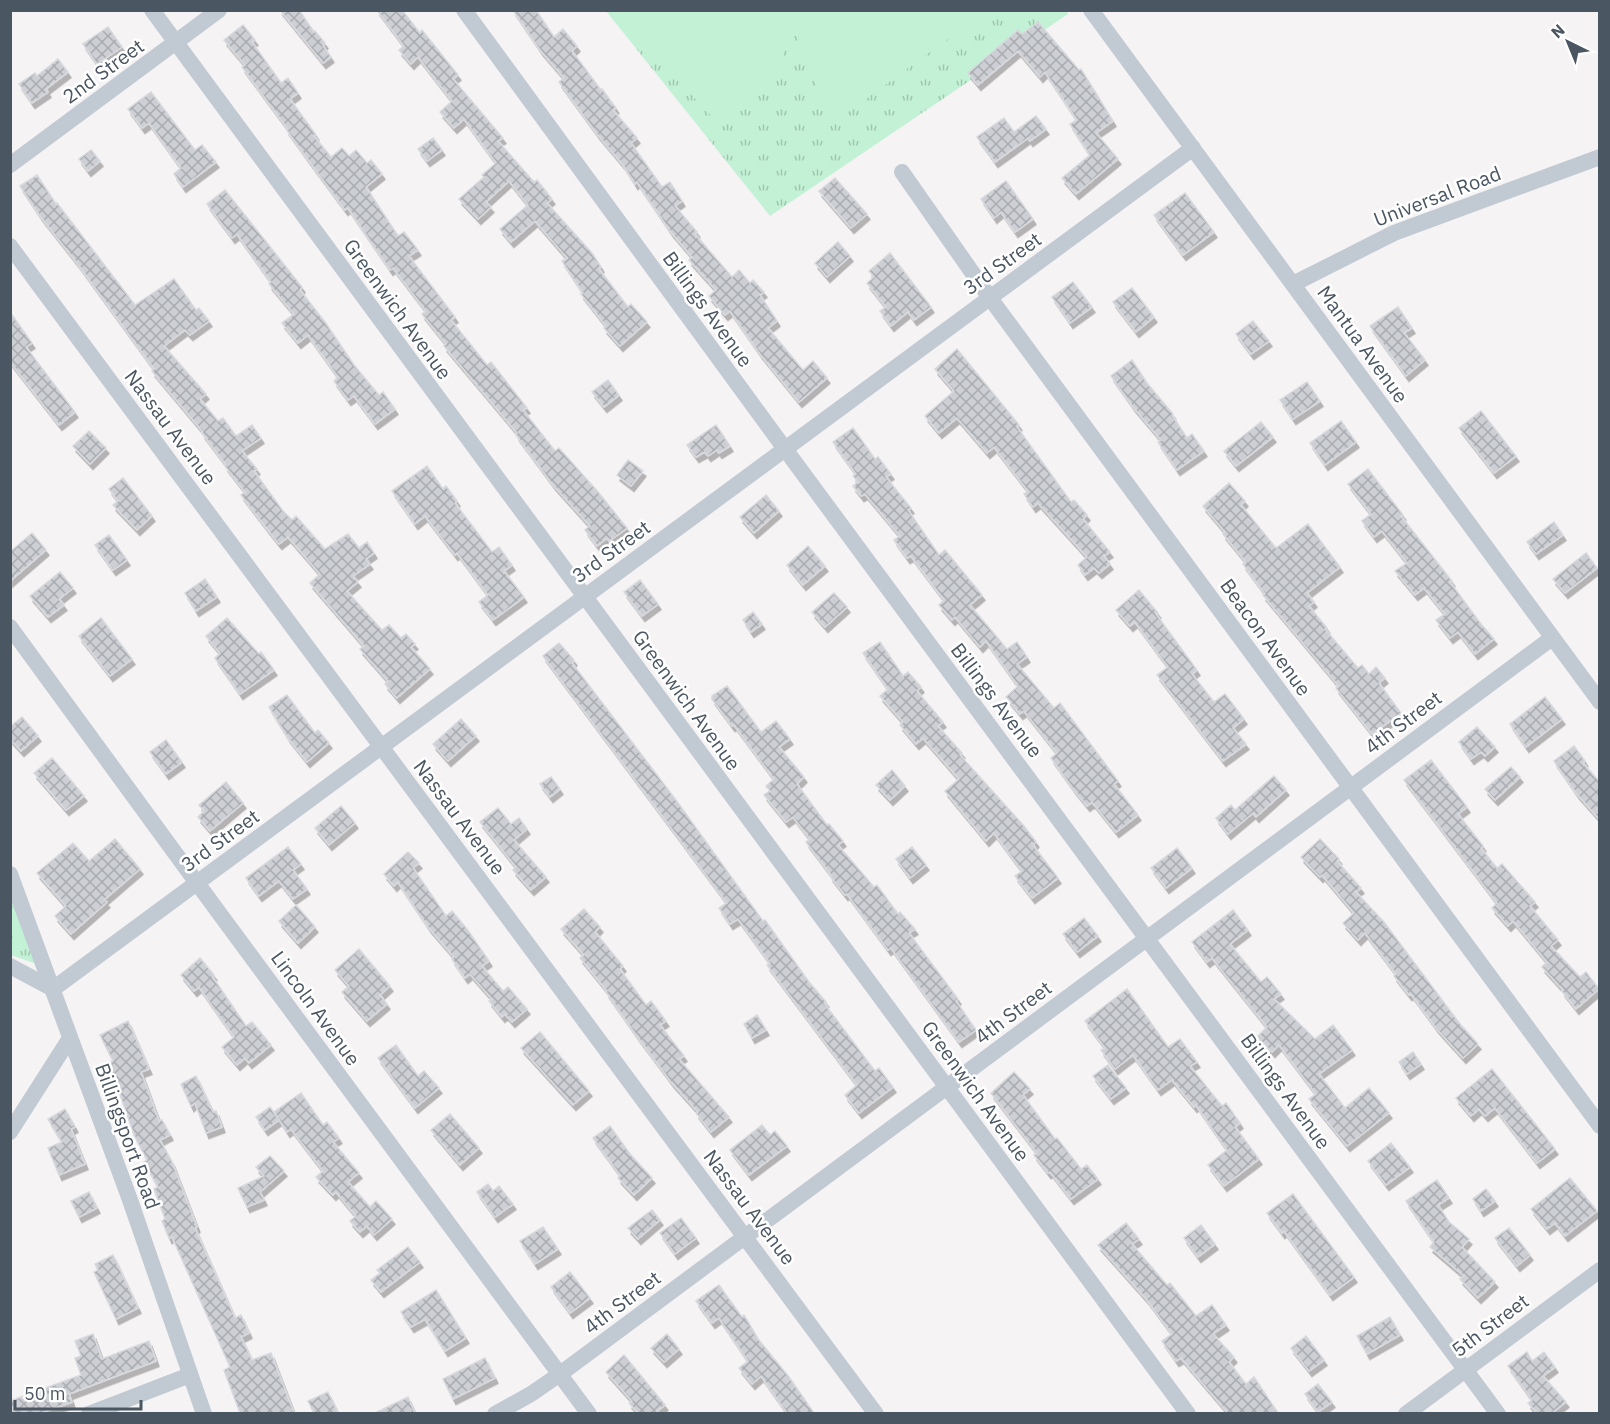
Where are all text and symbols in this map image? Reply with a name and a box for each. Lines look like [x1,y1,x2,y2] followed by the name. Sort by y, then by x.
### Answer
[1538,12,1598,72] north arrow
[1547,20,1569,42] text: N
[57,32,149,110] street label: 2nd Street
[1369,159,1505,233] street label: Universal Road
[957,226,1047,300] street label: 3rd Street
[338,233,458,385] street label: Greenwich Avenue
[657,246,759,372] street label: Billings Avenue
[1311,280,1415,408] street label: Mantua Avenue
[119,364,223,490] street label: Nassau Avenue
[566,514,656,588] street label: 3rd Street
[1214,573,1318,701] street label: Beacon Avenue
[627,624,747,776] street label: Greenwich Avenue
[945,637,1049,763] street label: Billings Avenue
[1359,684,1447,760] street label: 4th Street
[408,754,512,880] street label: Nassau Avenue
[175,803,265,877] street label: 3rd Street
[265,945,367,1071] street label: Lincoln Avenue
[969,974,1057,1050] street label: 4th Street
[916,1015,1036,1167] street label: Greenwich Avenue
[1235,1028,1337,1154] street label: Billings Avenue
[89,1059,167,1213] street label: Billingsport Road
[698,1144,802,1270] street label: Nassau Avenue
[578,1264,666,1340] street label: 4th Street
[1446,1287,1534,1363] street label: 5th Street
[15,1373,141,1411] scale bar
[24,1382,66,1405] text: 50 m

